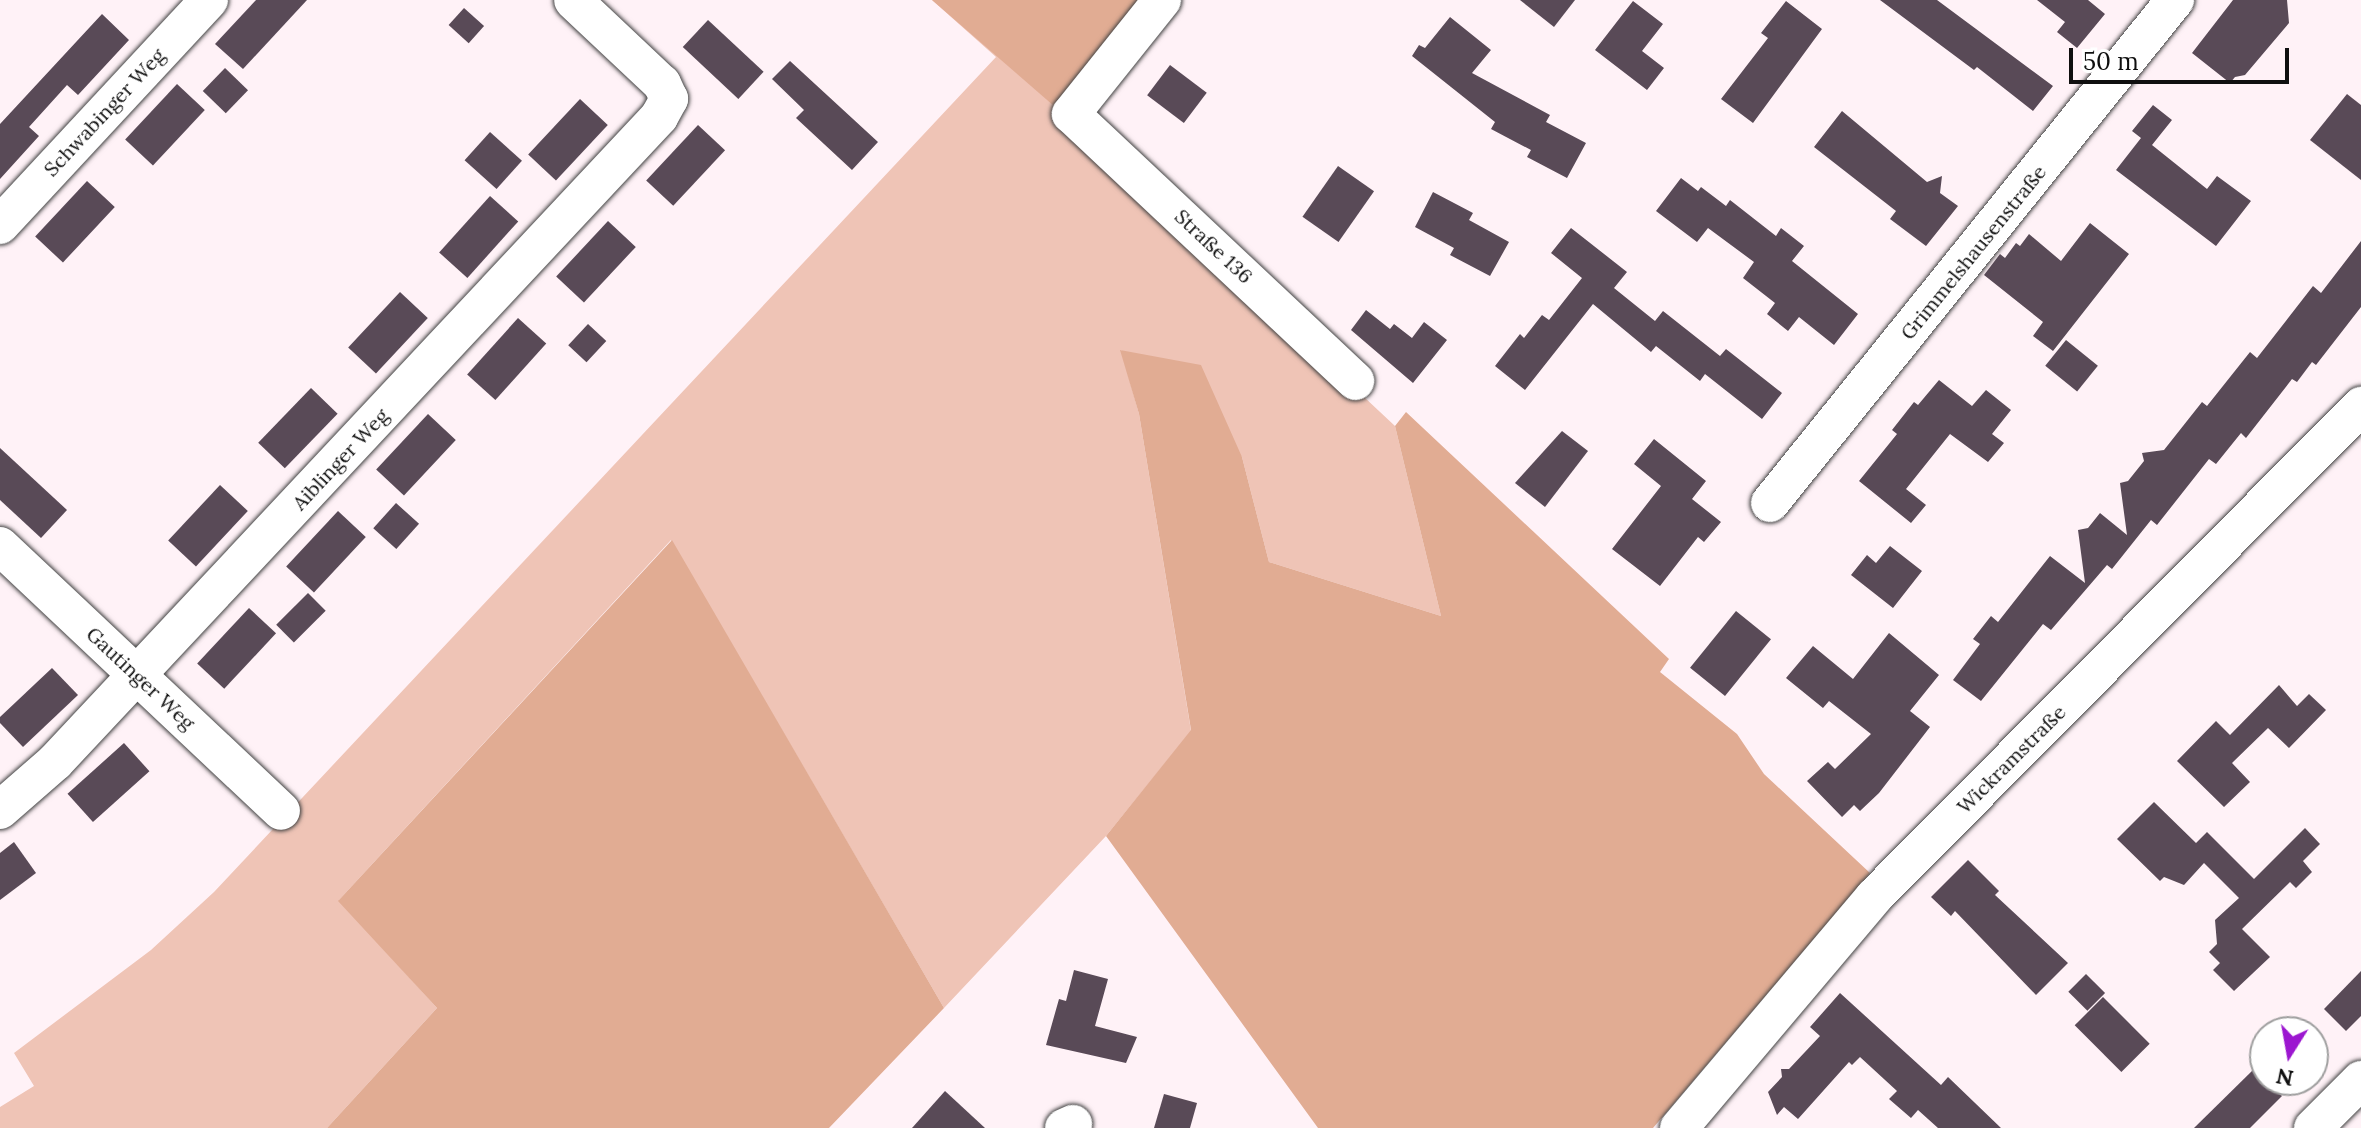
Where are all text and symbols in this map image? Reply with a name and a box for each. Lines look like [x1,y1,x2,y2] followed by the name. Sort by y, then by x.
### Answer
[2073,32,2293,82] scale bar
[39,43,169,181] street label: Schwabinger Weg
[2083,46,2139,77] text: 50 m
[1895,160,2051,344] street label: Grimmelshausenstraße
[1170,204,1258,288] street label: Straße 136
[287,403,393,515] street label: Aiblinger Weg
[82,622,200,734] street label: Gautinger Weg
[1952,700,2070,818] street label: Wickramstraße
[2249,1016,2329,1096] north arrow
[2274,1062,2296,1093] text: N

